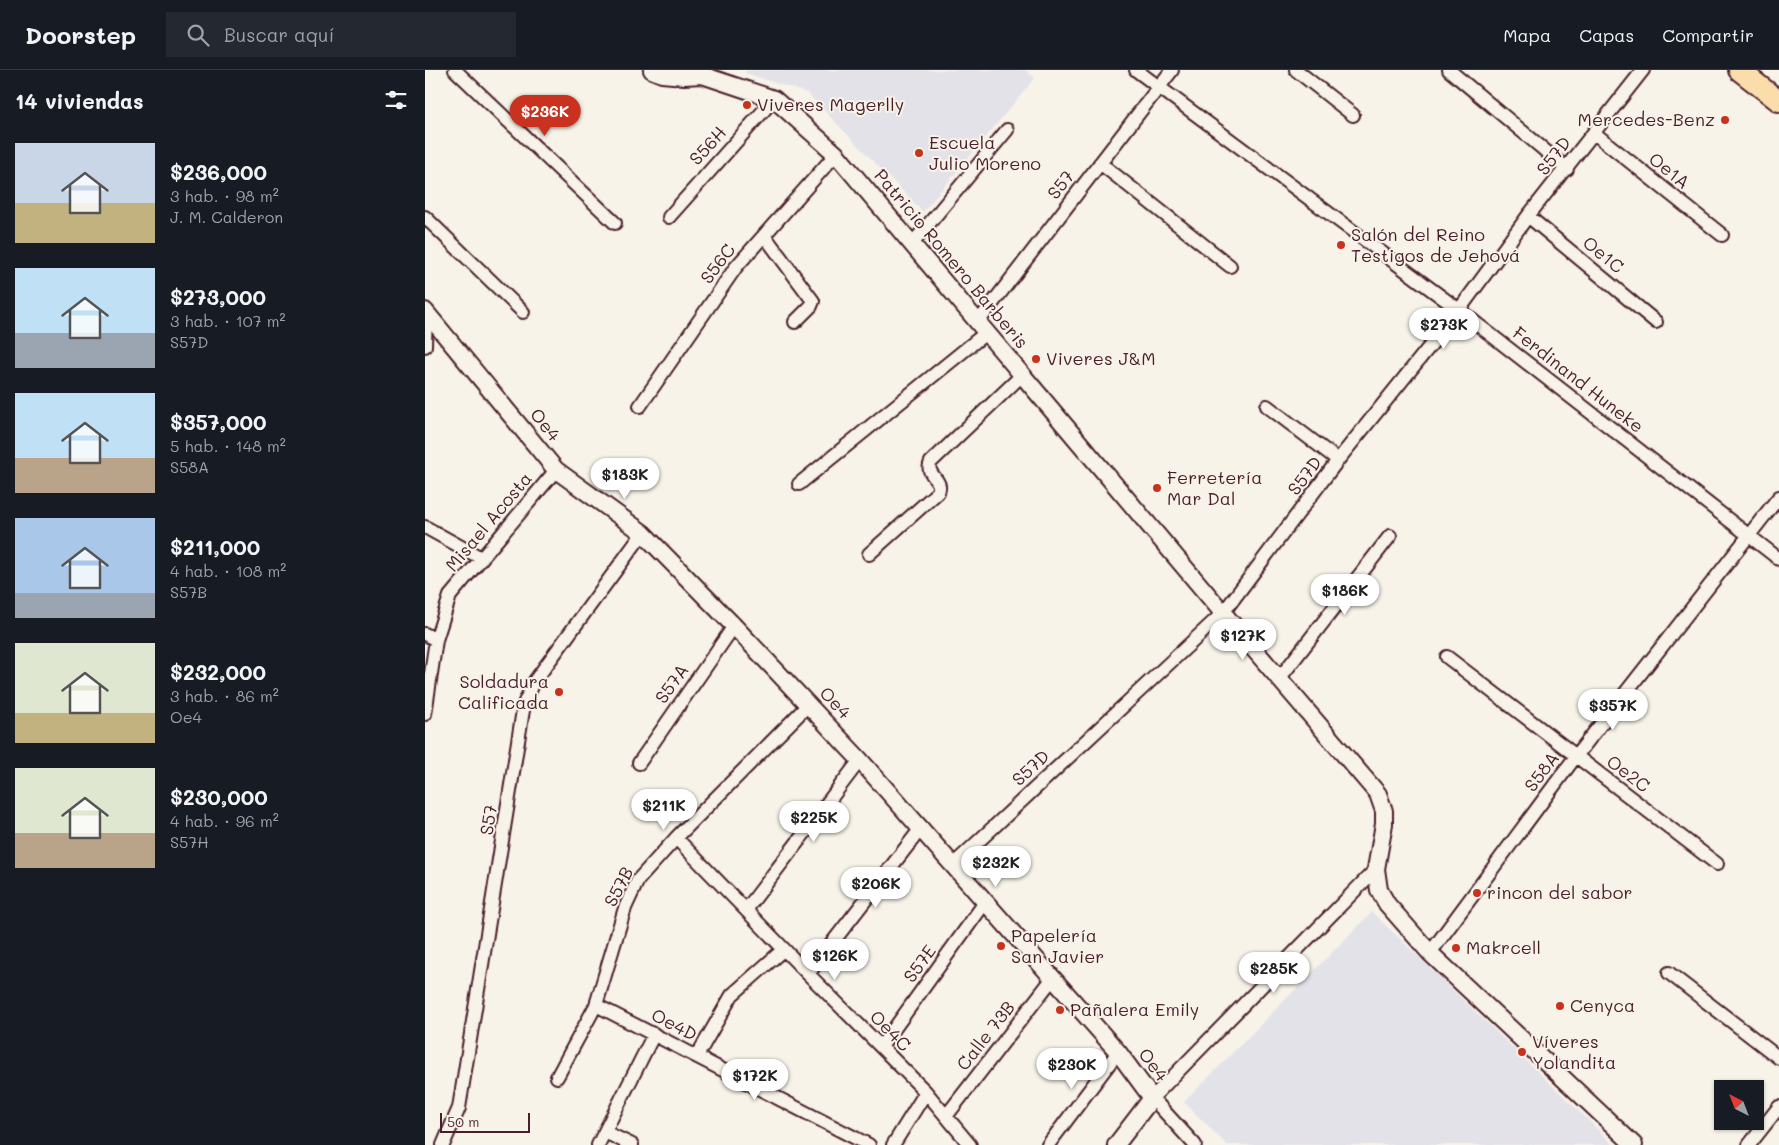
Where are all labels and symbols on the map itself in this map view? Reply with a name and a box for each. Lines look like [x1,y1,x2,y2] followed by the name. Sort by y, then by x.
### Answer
[757,92,904,116] place label: Viveres Magerlly
[510,94,580,137] pin: $236K
[741,99,753,111] marker: Viveres Magerlly
[1578,107,1715,131] place label: Mercedes-Benz
[1719,114,1731,126] marker: Mercedes-Benz
[684,121,731,170] street label: S56H
[929,130,1041,175] place label: Escuela Julio Moreno
[1531,131,1576,180] street label: S57D
[913,147,925,159] marker: Escuela Julio Moreno
[1644,147,1695,194] street label: Oe1A
[869,163,1034,353] street label: Patricio Romero Barberis
[1041,165,1079,204] street label: S57
[1351,222,1520,267] place label: Salón del Reino Testigos de Jehová
[1578,230,1629,278] street label: Oe1C
[694,238,740,288] street label: S56C
[1335,239,1347,251] marker: Salón del Reino Testigos de Jehová
[1409,308,1479,350] pin: $273K
[1508,321,1649,438] street label: Ferdinand Huneke
[1046,346,1156,370] place label: Viveres J&M
[1030,353,1042,365] marker: Viveres J&M
[525,403,567,446] street label: Oe4
[1282,451,1327,500] street label: S57D
[590,458,660,500] pin: $183K
[1167,465,1262,510] place label: Ferretería Mar Dal
[440,467,537,576] street label: Misael Acosta
[1151,482,1163,494] marker: Ferretería Mar Dal
[1310,574,1380,616] pin: $186K
[1208,618,1278,661] pin: $127K
[649,659,693,708] street label: S57A
[458,669,549,714] place label: Soldadura Calificada
[815,681,857,724] street label: Oe4
[553,686,565,698] marker: Soldadura Calificada
[1578,688,1648,731] pin: $357K
[1006,744,1054,791] street label: S57D
[1518,747,1564,796] street label: S58A
[1602,749,1655,797] street label: Oe2C
[629,788,699,831] pin: $211K
[779,800,849,843] pin: $225K
[474,803,502,837] street label: S57
[961,846,1031,888] pin: $232K
[598,862,638,911] street label: S57B
[841,866,911,909] pin: $206K
[1487,880,1632,904] place label: rincon del sabor
[1471,887,1483,899] marker: rincon del sabor
[1011,923,1104,968] place label: Papelería San Javier
[1466,935,1541,959] place label: Makrcell
[800,938,870,981] pin: $126K
[897,940,941,987] street label: S57E
[995,940,1007,952] marker: Papelería San Javier
[1450,942,1462,954] marker: Makrcell
[1239,952,1309,994] pin: $285K
[1570,993,1635,1017] place label: Cenyca
[951,996,1020,1075] street label: Calle 73B
[1070,997,1199,1021] place label: Pañalera Emily
[1554,1000,1566,1012] marker: Cenyca
[647,1002,701,1046] street label: Oe4D
[1054,1004,1066,1016] marker: Pañalera Emily
[865,1005,917,1056] street label: Oe4C
[1532,1029,1616,1074] place label: Víveres Yolandita
[1133,1043,1174,1086] street label: Oe4
[1516,1046,1528,1058] marker: Víveres Yolandita
[1037,1048,1107,1090] pin: $230K
[720,1058,790,1101] pin: $172K
[1714,1080,1764,1130] north arrow
[440,1110,530,1133] scale bar

